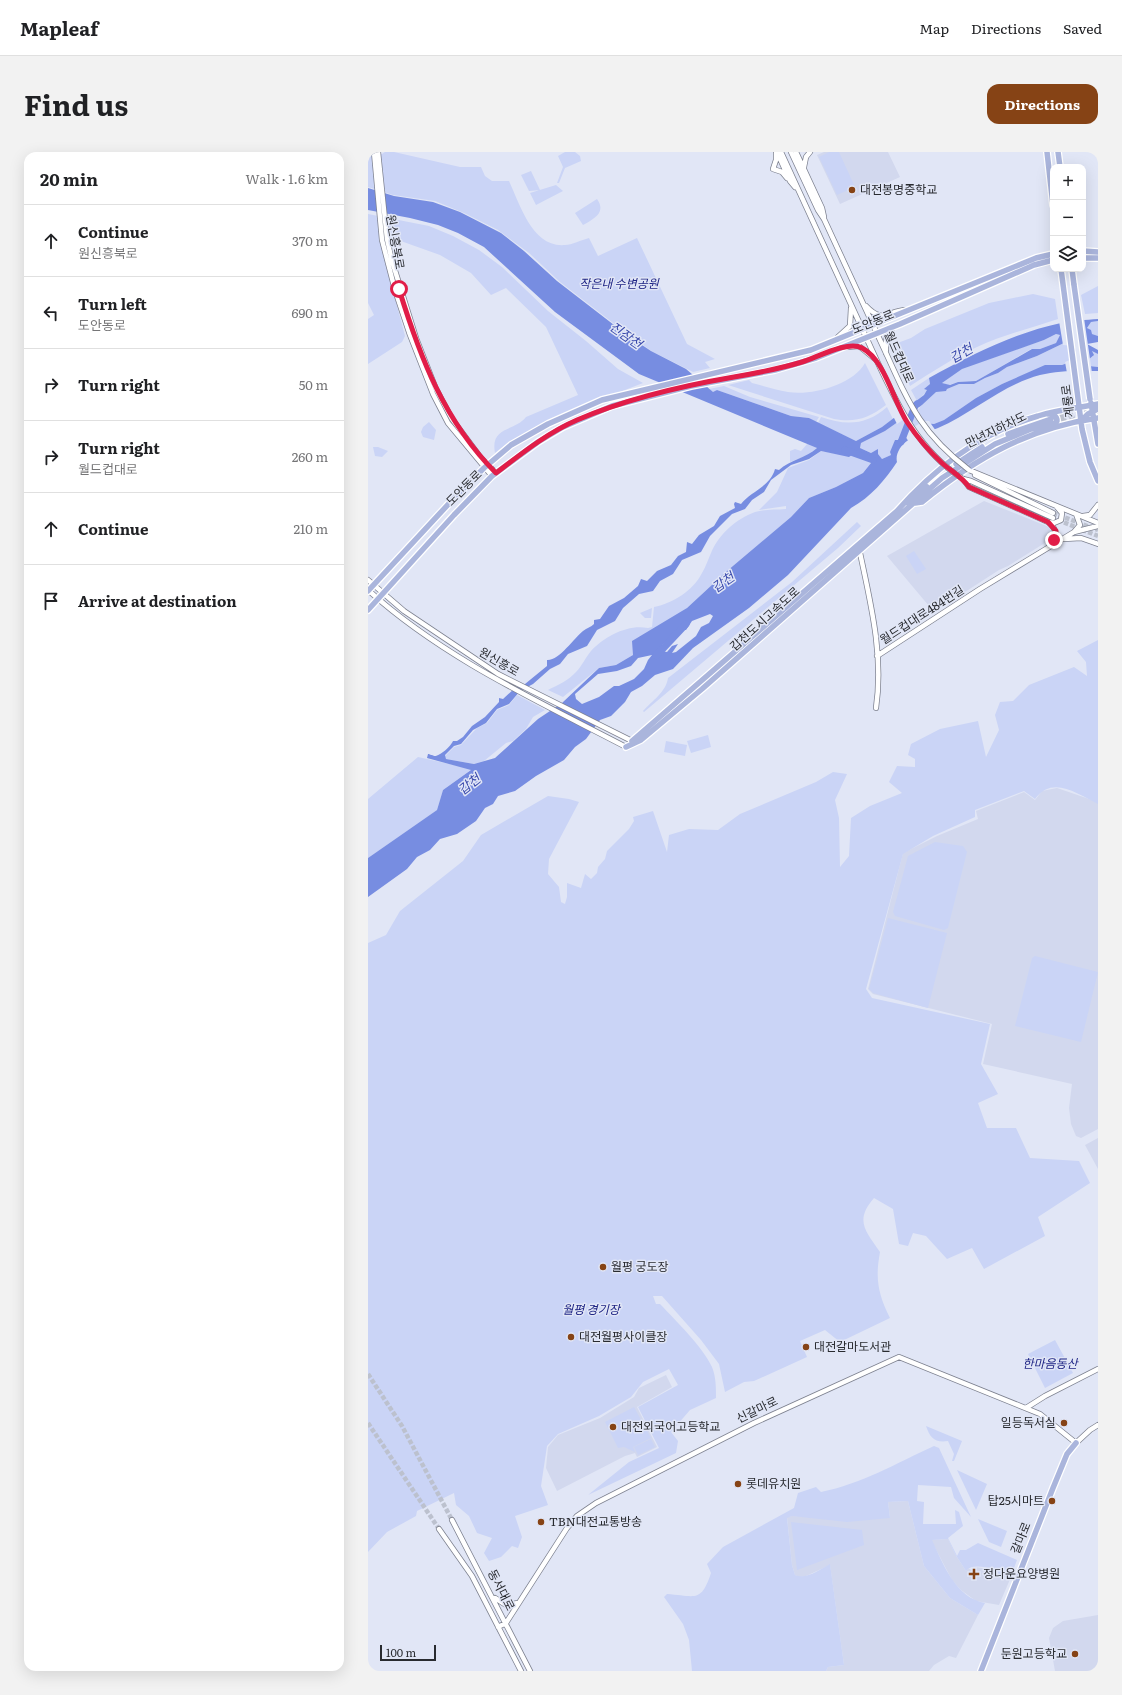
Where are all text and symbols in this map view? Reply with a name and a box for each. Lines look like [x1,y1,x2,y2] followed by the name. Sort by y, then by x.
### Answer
[20,14,98,42] text: Mapleaf
[919,18,949,38] text: Map
[971,18,1041,38] text: Directions
[1063,18,1102,38] text: Saved
[24,83,128,125] text: Find us
[987,84,1098,124] button: Directions
[1050,164,1086,272] map controls
[1050,164,1086,200] button: +
[40,166,98,191] text: 20 min
[246,169,328,188] text: Walk · 1.6 km
[860,180,937,198] place label: 대전봉명중학교
[847,185,857,195] marker: 대전봉명중학교
[1050,200,1086,236] button: −
[382,213,410,271] street label: 원신흥북로
[78,220,148,243] text: Continue
[40,230,62,252] icon: ahead
[292,231,328,250] text: 370 m
[1050,236,1086,272] button: layers
[78,243,138,262] text: 원신흥북로
[579,274,660,292] park label: 작은내 수변공원
[390,280,408,298] route start
[78,292,147,315] text: Turn left
[40,302,62,324] icon: left
[291,303,328,322] text: 690 m
[849,304,896,338] street label: 도안동로
[78,315,126,334] text: 도안동로
[606,317,647,353] water label: 진잠천
[880,328,919,385] street label: 월드컵대로
[946,338,977,367] water label: 갑천
[78,373,160,396] text: Turn right
[40,374,62,396] icon: right
[299,375,328,394] text: 50 m
[1056,384,1078,419] street label: 계룡로
[962,406,1029,452] street label: 만년지하차도
[78,436,160,459] text: Turn right
[40,446,62,468] icon: right
[292,447,328,466] text: 260 m
[78,459,138,478] text: 월드컵대로
[441,465,485,509] street label: 도안동로
[78,517,148,540] text: Continue
[40,518,62,540] icon: ahead
[293,519,328,538] text: 210 m
[1045,531,1063,549] route end
[707,566,739,596] water label: 갑천
[876,580,967,648] street label: 월드컵대로484번길
[725,582,803,654] street label: 갑천도시고속도로
[78,589,237,612] text: Arrive at destination
[40,590,62,612] icon: arrive
[476,642,523,680] street label: 원신흥로
[453,768,485,799] water label: 갑천
[611,1257,669,1275] place label: 월평 궁도장
[598,1262,608,1272] marker: 월평 궁도장
[562,1300,622,1318] park label: 월평 경기장
[579,1327,667,1345] place label: 대전월평사이클장
[566,1332,576,1342] marker: 대전월평사이클장
[814,1337,891,1355] place label: 대전갈마도서관
[801,1342,811,1352] marker: 대전갈마도서관
[1022,1354,1080,1372] park label: 한마음동산
[733,1391,780,1427] street label: 신갈마로
[1001,1413,1056,1431] place label: 일등독서실
[621,1417,720,1435] place label: 대전외국어고등학교
[1059,1418,1069,1428] marker: 일등독서실
[608,1422,618,1432] marker: 대전외국어고등학교
[746,1474,801,1492] place label: 롯데유치원
[733,1479,743,1489] marker: 롯데유치원
[988,1491,1044,1509] place label: 탑25시마트
[1047,1496,1057,1506] marker: 탑25시마트
[549,1512,642,1530] place label: TBN대전교통방송
[536,1517,546,1527] marker: TBN대전교통방송
[1006,1519,1035,1556] street label: 갈마로
[983,1564,1060,1582] place label: 정다운요양병원
[484,1566,520,1613] street label: 동서대로
[968,1568,980,1580] marker: 정다운요양병원
[380,1643,436,1662] scale bar
[386,1644,416,1660] text: 100 m
[1001,1644,1067,1662] place label: 둔원고등학교
[1070,1649,1080,1659] marker: 둔원고등학교

